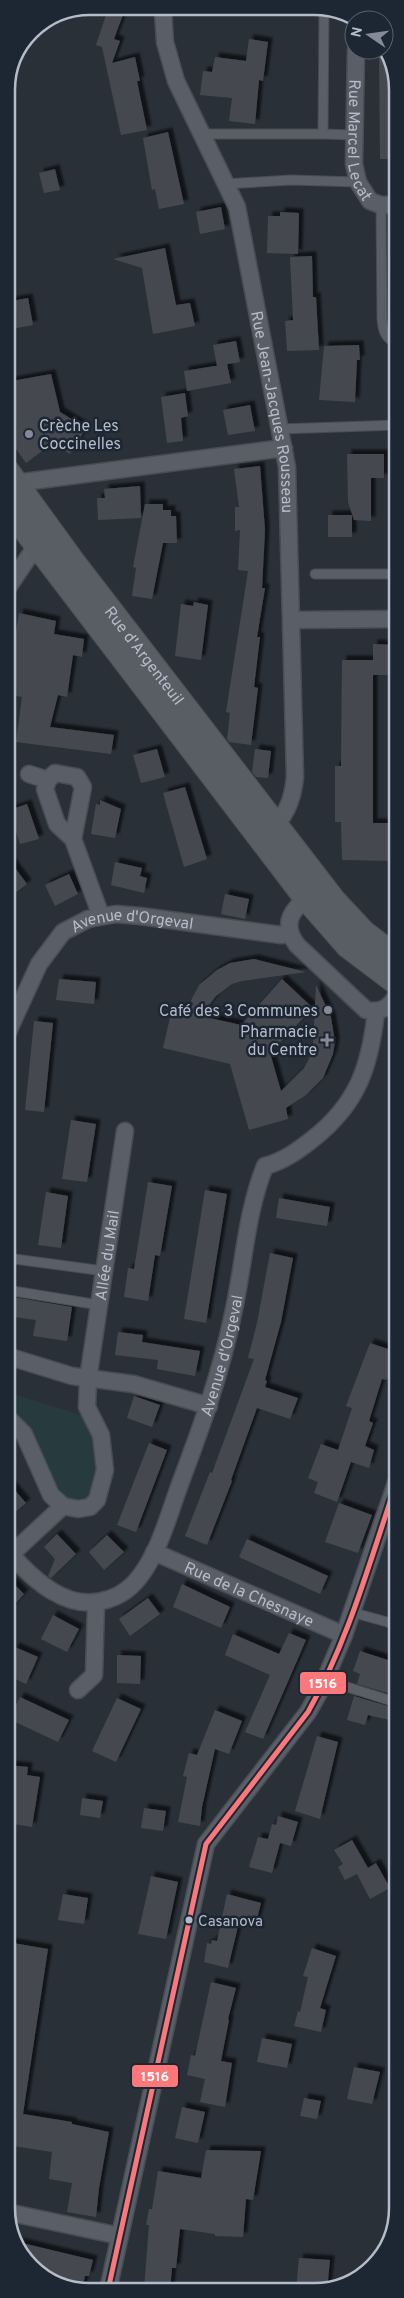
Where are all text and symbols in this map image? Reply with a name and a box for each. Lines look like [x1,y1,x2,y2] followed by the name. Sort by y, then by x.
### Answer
[344,10,394,60] north arrow
[348,26,367,39] text: N
[342,79,376,205] street label: Rue Marcel Lecat
[245,309,296,514] street label: Rue Jean-Jacques Rousseau
[39,417,121,455] place label: Crèche Les Coccinelles
[23,428,35,440] marker: Crèche Les Coccinelles
[99,603,187,710] street label: Rue d'Argenteuil
[68,906,194,938] street label: Avenue d'Orgeval
[159,1002,318,1022] place label: Café des 3 Communes
[322,1004,334,1016] marker: Café des 3 Communes
[240,1023,317,1061] place label: Pharmacie du Centre
[321,1034,333,1046] marker: Pharmacie du Centre
[92,1209,125,1302] street label: Allée du Mail
[197,1293,249,1419] street label: Avenue d'Orgeval
[181,1558,316,1633] street label: Rue de la Chesnaye
[299,1671,347,1695] line badge: 1516
[309,1676,337,1693] text: 1516
[198,1913,263,1932] place label: Casanova
[184,1915,194,1925] marker: Casanova
[131,2064,179,2088] line badge: 1516
[141,2069,169,2086] text: 1516

